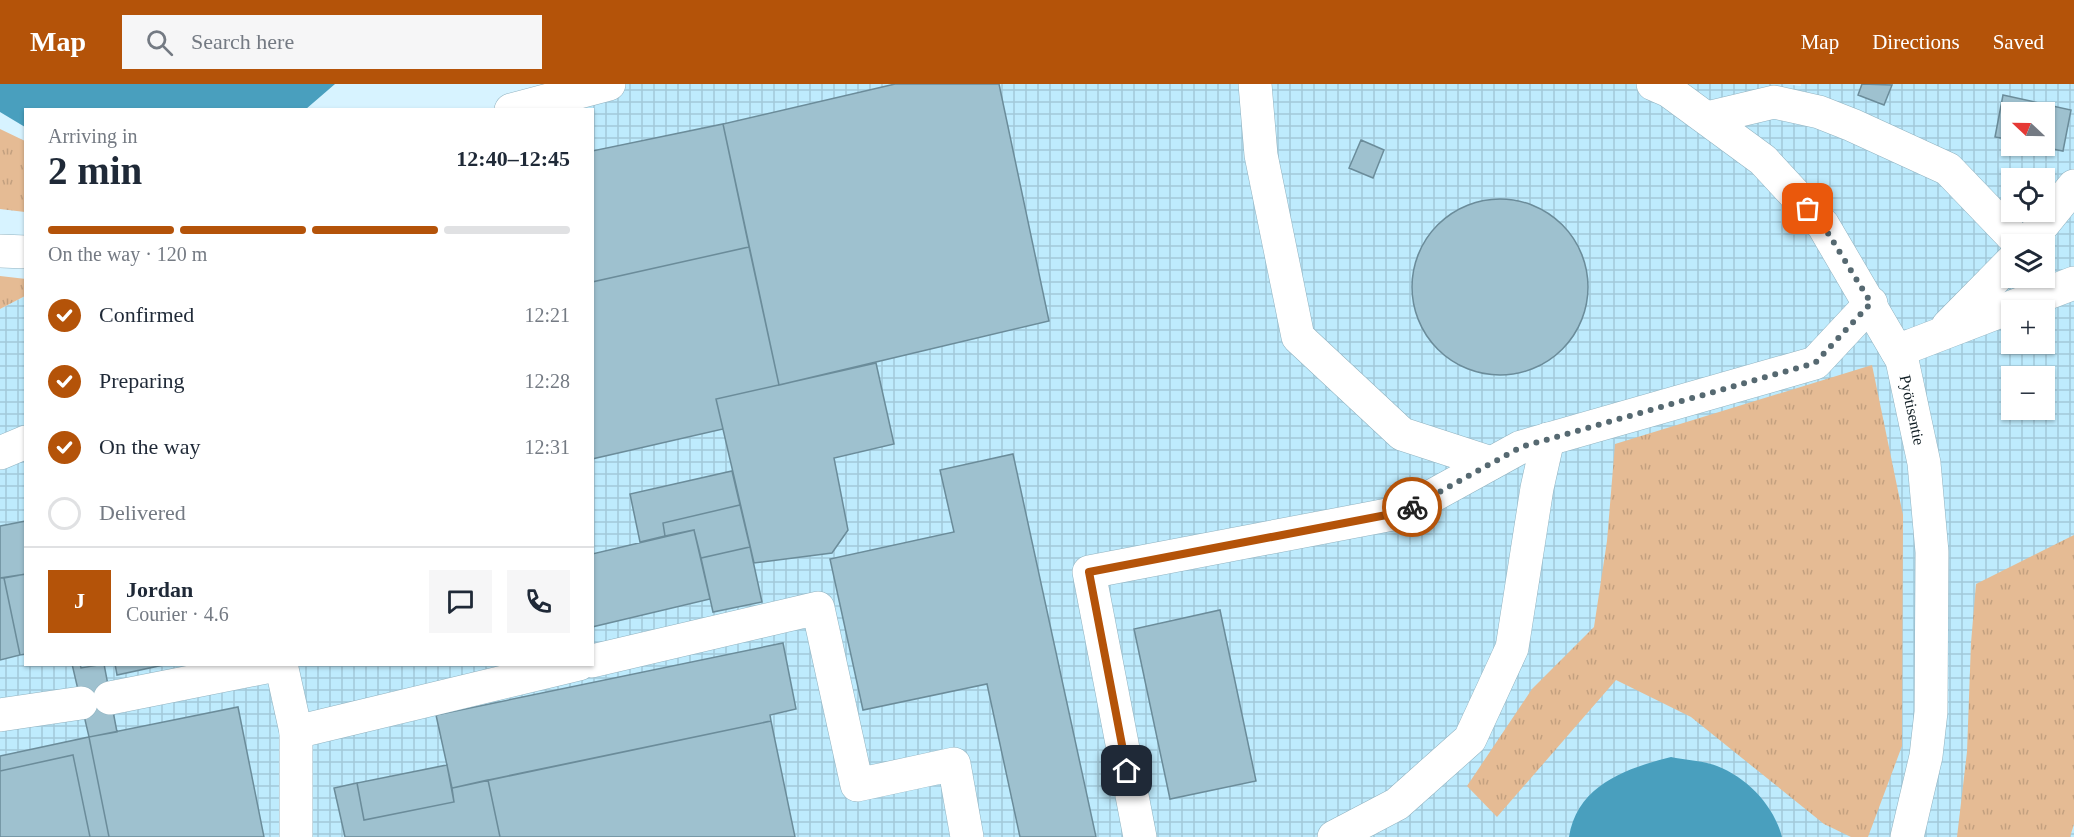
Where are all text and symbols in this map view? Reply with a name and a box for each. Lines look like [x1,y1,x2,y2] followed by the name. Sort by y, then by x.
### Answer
[122,15,542,69] search box
[30,26,86,57] text: Map
[143,26,176,59] icon: search
[191,29,294,54] text: Search here
[1801,30,1839,54] text: Map
[1872,30,1960,54] text: Directions
[1993,30,2044,54] text: Saved
[2001,102,2055,156] north arrow
[2001,102,2055,420] map controls
[48,125,137,147] text: Arriving in
[456,146,570,171] text: 12:40–12:45
[48,149,142,192] text: 2 min
[2001,168,2055,222] button: locate
[1782,183,1833,234] pin
[1791,192,1824,225] icon: bag
[2001,234,2055,288] button: layers
[48,243,207,265] text: On the way · 120 m
[48,299,81,332] icon: check
[2001,300,2055,354] button: +
[99,302,194,327] text: Confirmed
[524,304,570,326] text: 12:21
[48,365,81,398] icon: check
[2001,366,2055,420] button: −
[99,368,185,393] text: Preparing
[524,370,570,392] text: 12:28
[1896,373,1928,447] street label: Pyötisentie
[48,431,81,464] icon: check
[99,434,200,459] text: On the way
[524,436,570,458] text: 12:31
[1382,477,1442,537] courier
[1396,491,1429,524] icon: bike
[99,500,186,525] text: Delivered
[429,570,492,633] button: chat
[507,570,570,633] button: phone
[126,577,193,602] text: Jordan
[74,588,85,613] text: J
[126,603,229,625] text: Courier · 4.6
[1101,745,1152,796] pin
[1110,754,1143,787] icon: home

